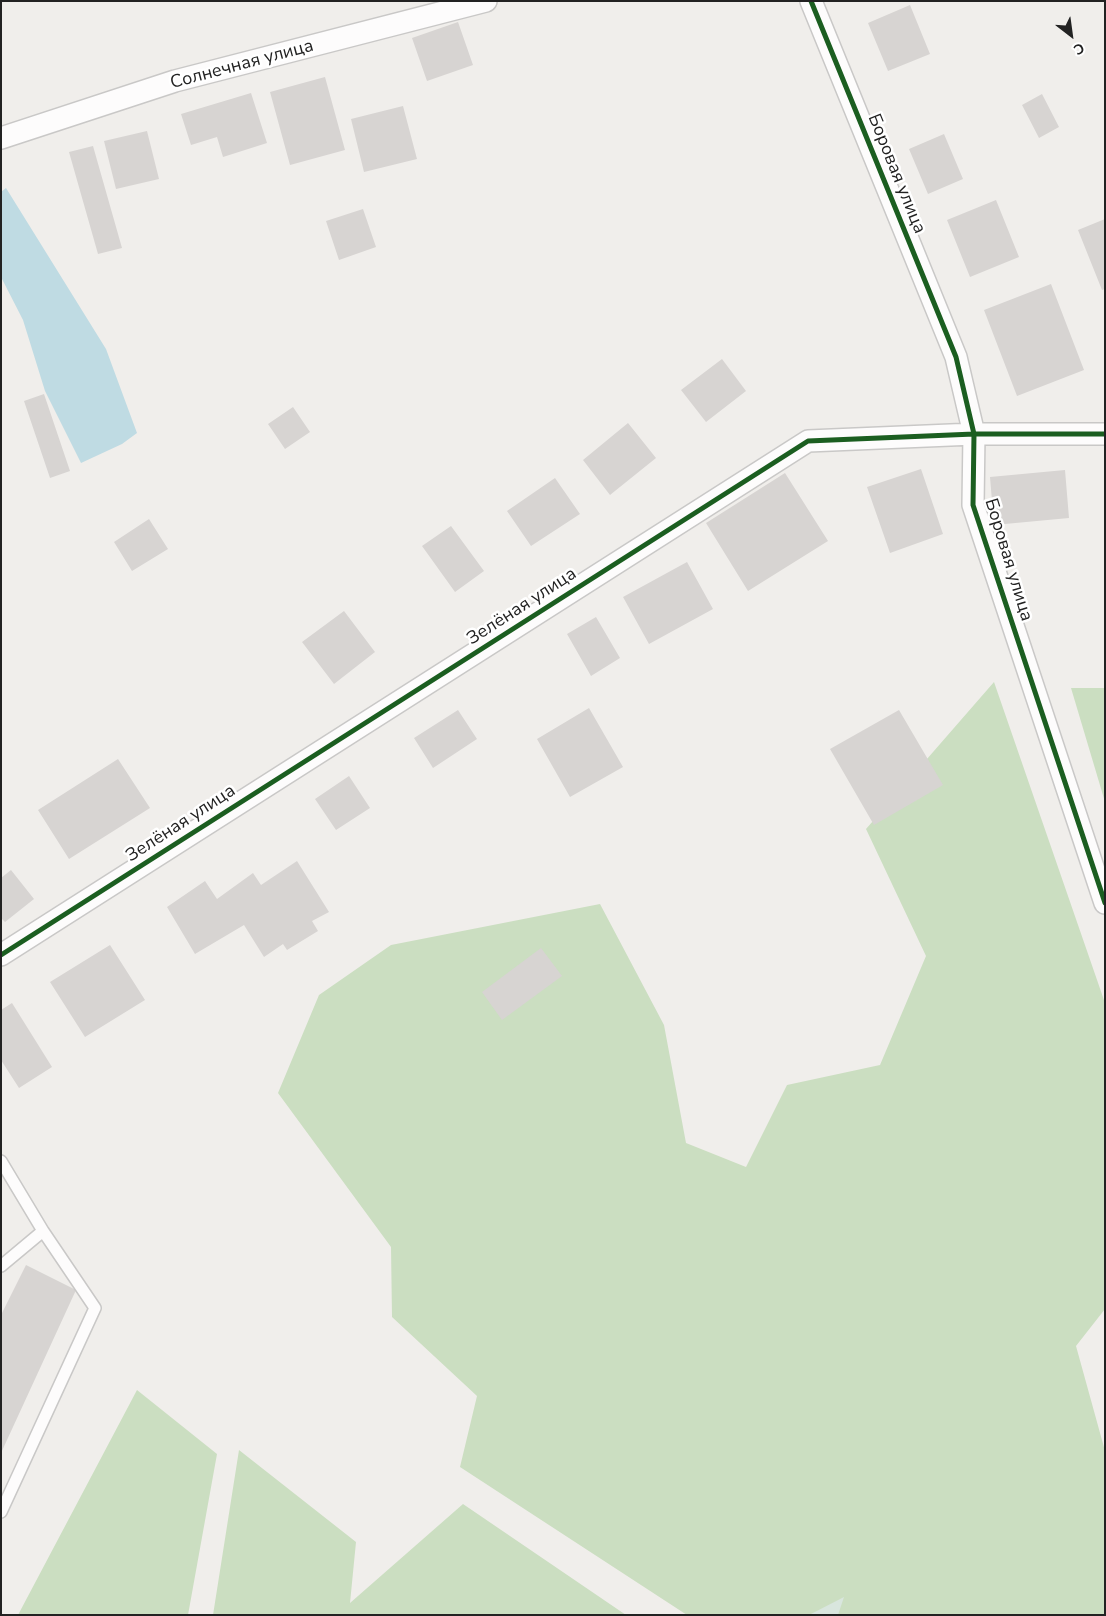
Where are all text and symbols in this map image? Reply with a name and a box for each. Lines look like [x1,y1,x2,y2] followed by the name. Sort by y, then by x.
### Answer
[1046,10,1096,60] north arrow
[168,36,316,94] street label: Солнечная улица
[1070,38,1088,59] text: С
[862,111,930,237] street label: Боровая улица
[979,496,1037,624] street label: Боровая улица
[463,564,581,650] street label: Зелёная улица
[122,781,240,867] street label: Зелёная улица

